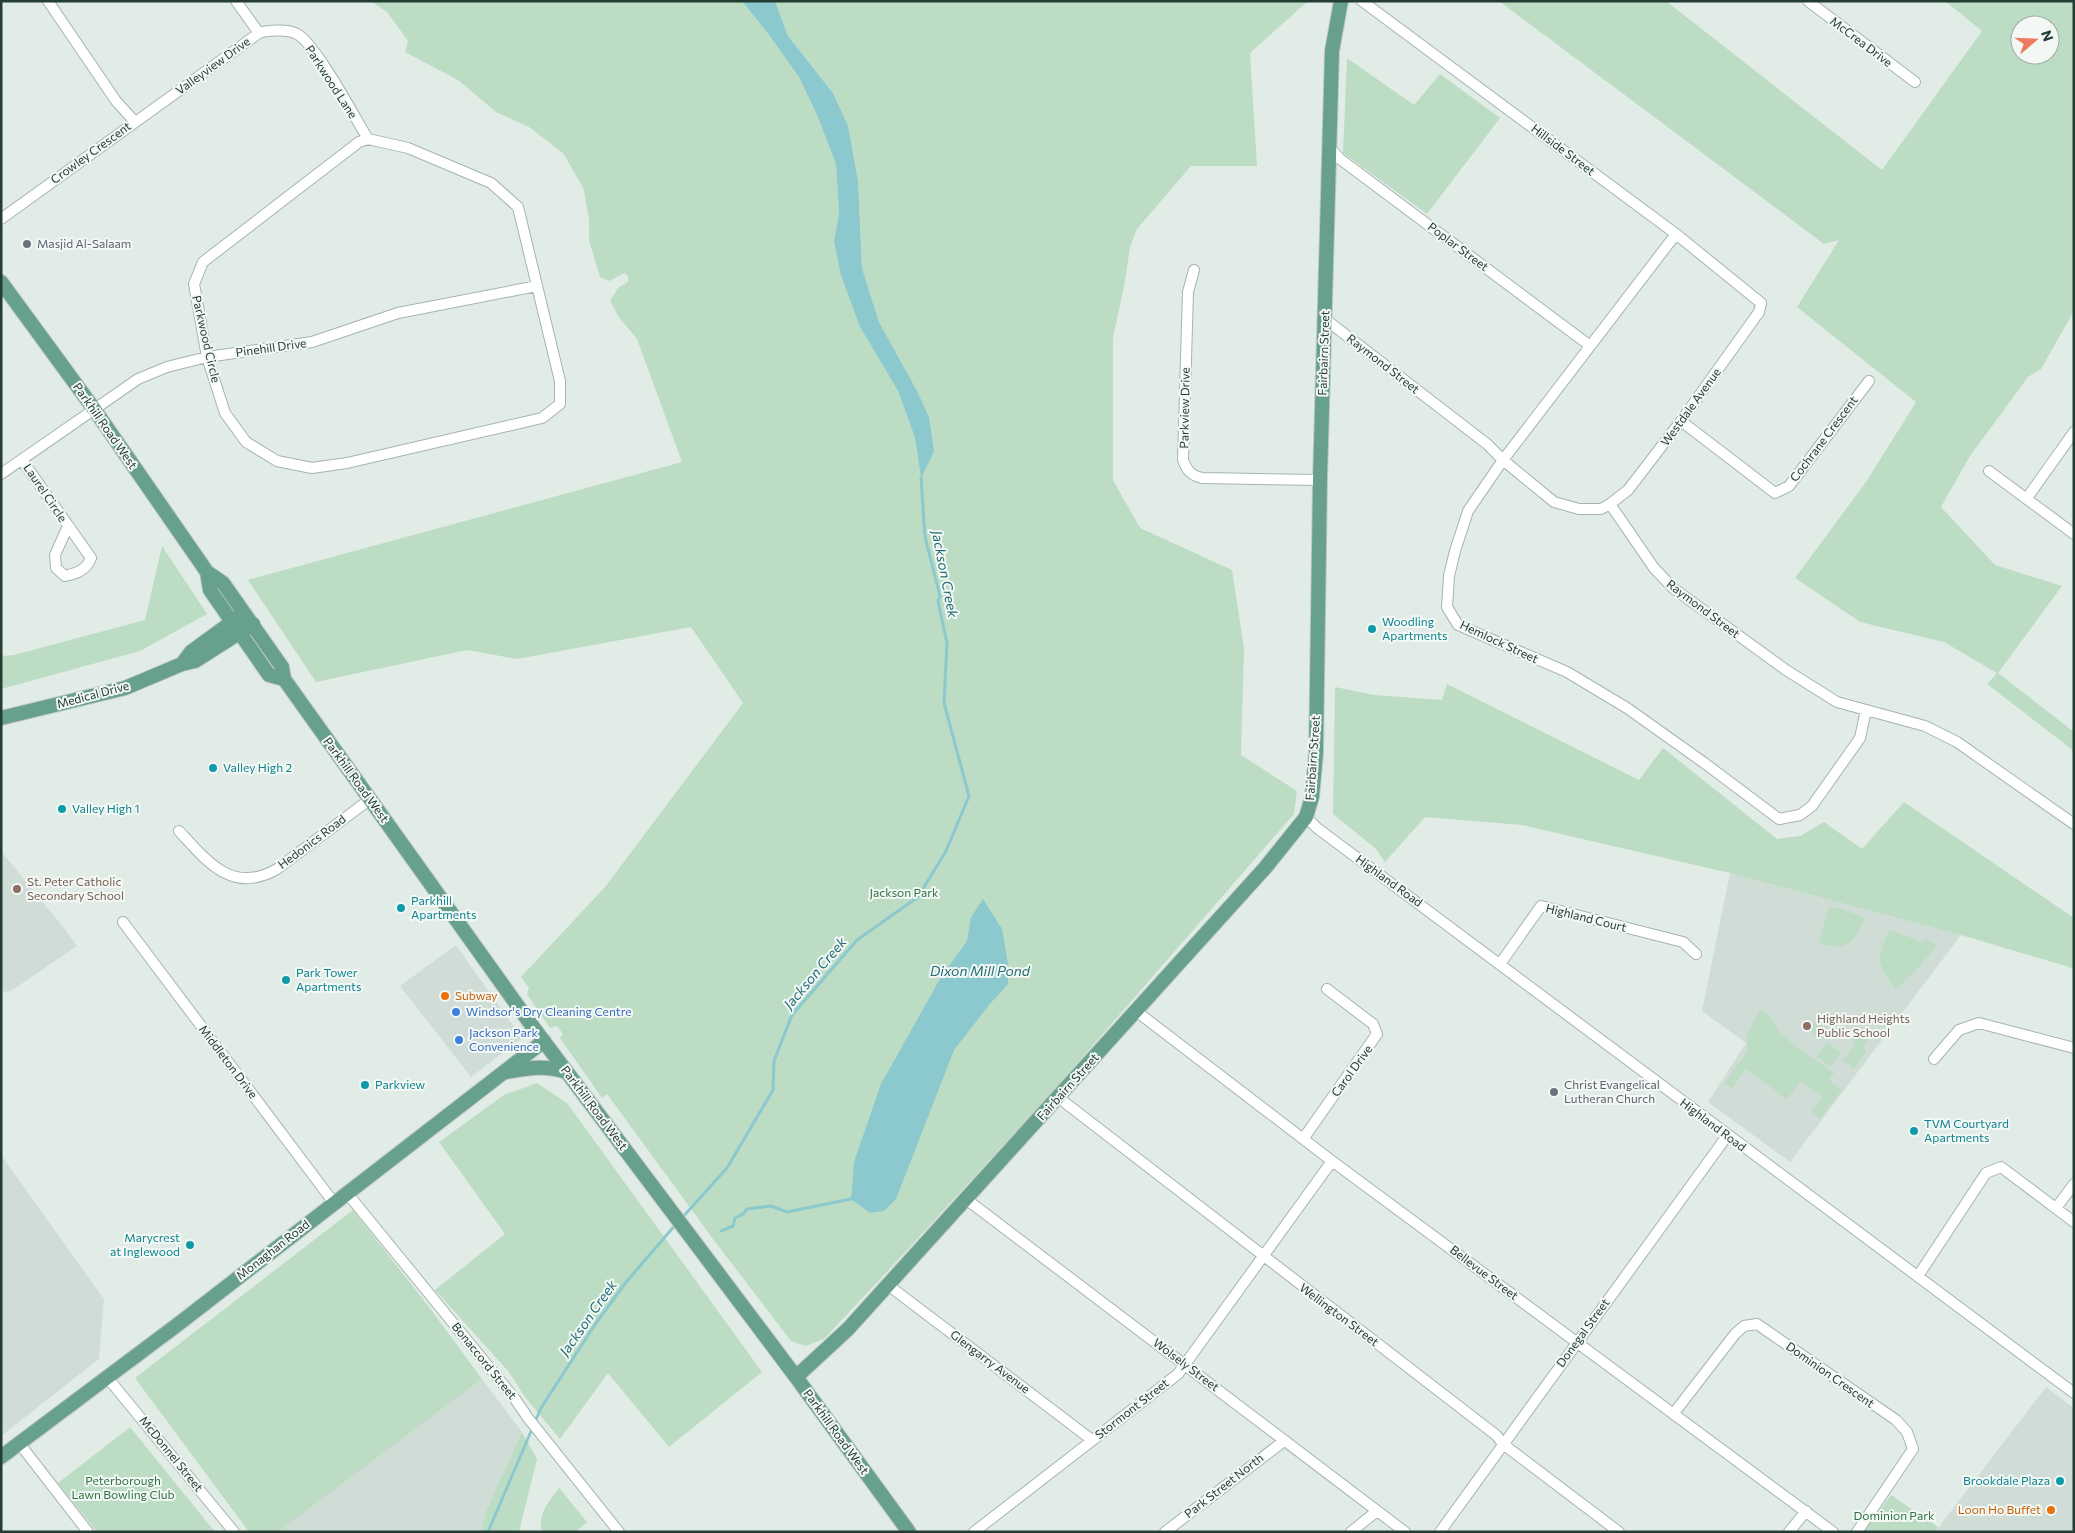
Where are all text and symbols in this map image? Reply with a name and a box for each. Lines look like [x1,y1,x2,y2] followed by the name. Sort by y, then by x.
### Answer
[1828,13,1895,69] street label: McCrea Drive
[2010,15,2060,65] north arrow
[2038,28,2058,43] text: N
[172,33,252,97] street label: Valleyview Drive
[303,42,361,121] street label: Parkwood Lane
[48,118,133,186] street label: Crowley Crescent
[1529,121,1598,178] street label: Hillside Street
[1426,219,1492,273] street label: Poplar Street
[37,236,131,250] place label: Masjid Al-Salaam
[21,238,33,250] marker: Masjid Al-Salaam
[190,294,224,384] street label: Parkwood Circle
[1315,310,1331,396] street label: Fairbairn Street
[1345,331,1423,396] street label: Raymond Street
[235,335,307,359] street label: Pinehill Drive
[1657,365,1723,448] street label: Westdale Avenue
[1176,367,1192,449] street label: Parkview Drive
[71,380,141,471] street label: Parkhill Road West
[1787,393,1860,484] street label: Cochrane Crescent
[21,461,70,524] street label: Laurel Circle
[928,527,962,619] water label: Jackson Creek
[1664,576,1743,640] street label: Raymond Street
[1382,614,1447,642] place label: Woodling Apartments
[1458,617,1541,665] street label: Hemlock Street
[1366,623,1378,635] marker: Woodling Apartments
[55,678,130,710] street label: Medical Drive
[1302,715,1322,801] street label: Fairbairn Street
[321,734,392,825] street label: Parkhill Road West
[223,760,292,774] place label: Valley High 2
[207,762,219,774] marker: Valley High 2
[72,801,140,815] place label: Valley High 1
[56,803,68,815] marker: Valley High 1
[275,811,348,871] street label: Hedonics Road
[1354,851,1426,909] street label: Highland Road
[27,874,124,902] place label: St. Peter Catholic Secondary School
[11,883,23,895] marker: St. Peter Catholic Secondary School
[869,885,939,900] park label: Jackson Park
[411,893,476,921] place label: Parkhill Apartments
[1544,900,1628,934] street label: Highland Court
[395,902,407,914] marker: Parkhill Apartments
[778,933,850,1014] water label: Jackson Creek
[930,962,1031,979] water label: Dixon Mill Pond
[296,965,361,993] place label: Park Tower Apartments
[280,974,292,986] marker: Park Tower Apartments
[455,988,498,1002] place label: Subway
[439,990,451,1002] marker: Subway
[466,1004,632,1018] place label: Windsor's Dry Cleaning Centre
[450,1006,462,1018] marker: Windsor's Dry Cleaning Centre
[1817,1011,1910,1039] place label: Highland Heights Public School
[1801,1020,1813,1032] marker: Highland Heights Public School
[197,1022,261,1101] street label: Middleton Drive
[469,1025,539,1053] place label: Jackson Park Convenience
[453,1034,465,1046] marker: Jackson Park Convenience
[1328,1042,1375,1099] street label: Carol Drive
[1034,1050,1101,1123] street label: Fairbairn Street
[559,1063,631,1152] street label: Parkhill Road West
[375,1077,426,1091] place label: Parkview
[1564,1077,1660,1105] place label: Christ Evangelical Lutheran Church
[359,1079,371,1091] marker: Parkview
[1548,1086,1560,1098] marker: Christ Evangelical Lutheran Church
[1678,1095,1749,1154] street label: Highland Road
[1924,1116,2009,1144] place label: TVM Courtyard Apartments
[1908,1125,1920,1137] marker: TVM Courtyard Apartments
[233,1216,312,1282] street label: Monaghan Road
[110,1230,180,1258] place label: Marycrest at Inglewood
[184,1239,196,1251] marker: Marycrest at Inglewood
[1448,1242,1522,1302] street label: Bellevue Street
[554,1276,620,1361] water label: Jackson Creek
[1297,1280,1382,1349] street label: Wellington Street
[1553,1295,1612,1369] street label: Donegal Street
[449,1319,520,1402] street label: Bonaccord Street
[948,1327,1033,1396] street label: Glengarry Avenue
[1151,1335,1222,1394] street label: Wolsely Street
[1784,1338,1877,1410] street label: Dominion Crescent
[1092,1375,1171,1441] street label: Stormont Street
[801,1386,872,1477] street label: Parkhill Road West
[137,1413,206,1494] street label: McDonnel Street
[1181,1450,1266,1520] street label: Park Street North
[72,1473,174,1501] park label: Peterborough Lawn Bowling Club
[1963,1473,2050,1487] place label: Brookdale Plaza
[2054,1475,2066,1487] marker: Brookdale Plaza
[1958,1502,2041,1516] place label: Loon Ho Buffet
[2045,1504,2057,1516] marker: Loon Ho Buffet
[1854,1508,1935,1522] park label: Dominion Park

